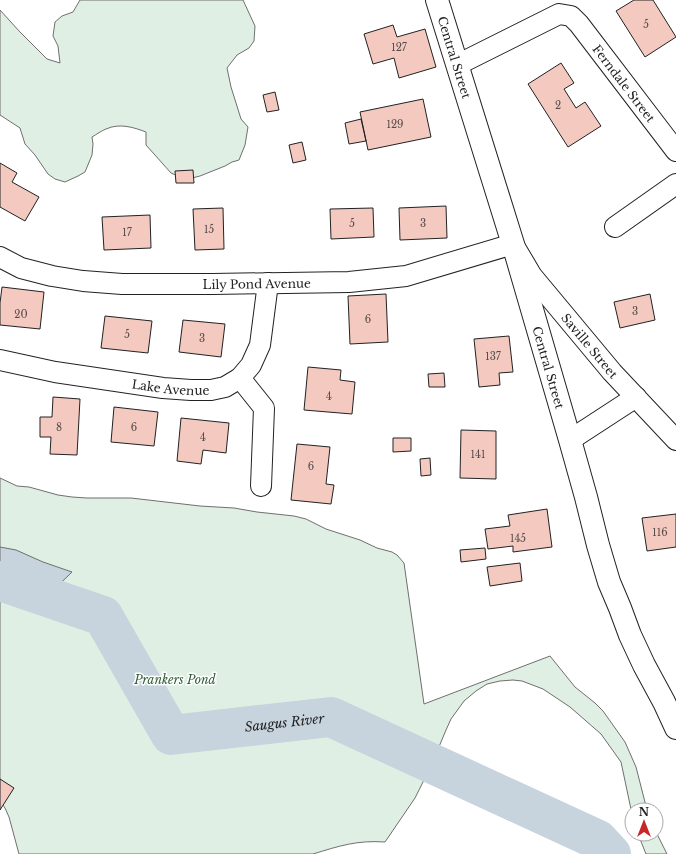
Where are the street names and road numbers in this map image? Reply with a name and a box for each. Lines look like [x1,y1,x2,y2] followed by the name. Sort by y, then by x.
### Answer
[435,14,475,101] street label: Central Street
[590,41,659,125] street label: Ferndale Street
[203,275,311,292] street label: Lily Pond Avenue
[559,310,622,381] street label: Saville Street
[530,324,568,411] street label: Central Street
[131,376,210,398] street label: Lake Avenue

